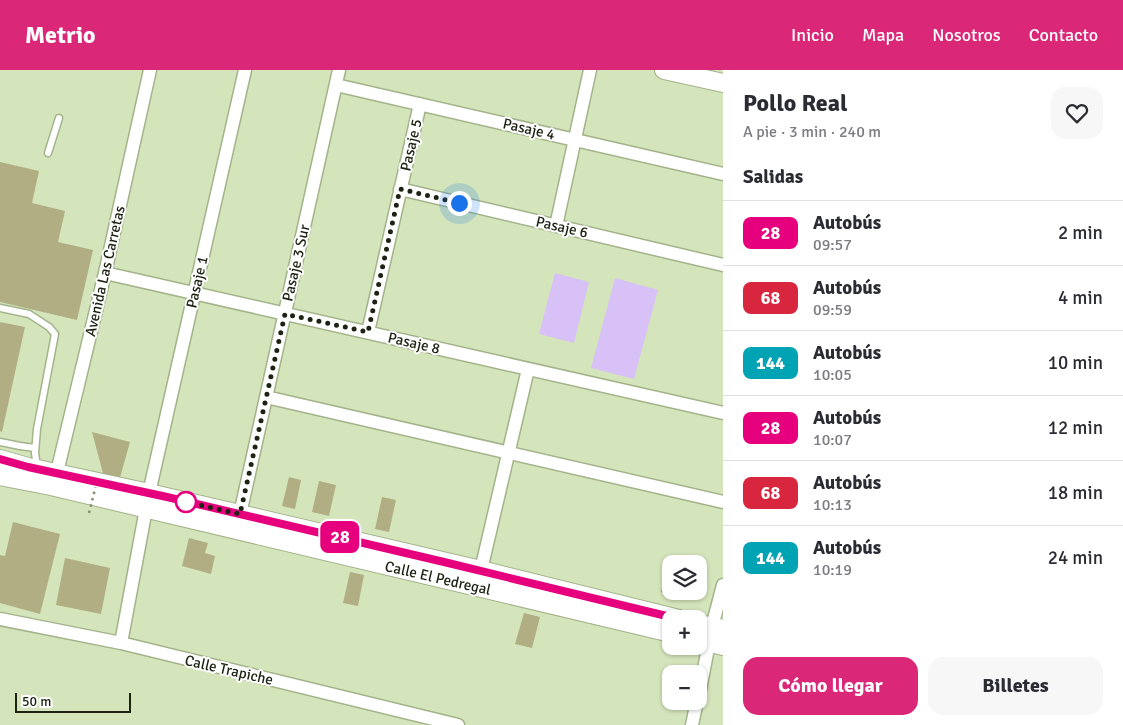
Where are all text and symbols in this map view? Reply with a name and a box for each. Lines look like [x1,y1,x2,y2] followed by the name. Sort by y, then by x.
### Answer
[25,20,96,50] text: Metrio
[791,24,834,46] text: Inicio
[862,24,904,46] text: Mapa
[932,24,1001,46] text: Nosotros
[1029,24,1098,46] text: Contacto
[1051,87,1103,139] button: heart
[743,88,848,118] text: Pollo Real
[501,114,557,144] street label: Pasaje 4
[396,117,426,173] street label: Pasaje 5
[743,122,881,142] text: A pie · 3 min · 240 m
[743,165,803,189] text: Salidas
[447,191,472,216] your location
[81,203,129,338] street label: Avenida Las Carretas
[813,211,881,235] text: Autobús
[534,212,590,242] street label: Pasaje 6
[1058,221,1103,245] text: 2 min
[278,222,314,303] street label: Pasaje 3 Sur
[761,222,780,244] text: 28
[813,235,852,255] text: 09:57
[182,254,212,310] street label: Pasaje 1
[813,276,881,300] text: Autobús
[1058,286,1103,310] text: 4 min
[761,287,780,309] text: 68
[813,300,852,320] text: 09:59
[386,328,442,358] street label: Pasaje 8
[813,341,881,365] text: Autobús
[1048,351,1103,375] text: 10 min
[756,352,785,374] text: 144
[813,365,852,385] text: 10:05
[813,406,881,430] text: Autobús
[1048,416,1103,440] text: 12 min
[761,417,780,439] text: 28
[813,430,852,450] text: 10:07
[813,471,881,495] text: Autobús
[1048,481,1103,505] text: 18 min
[761,482,780,504] text: 68
[175,491,197,513] unlabelled marker
[813,495,852,515] text: 10:13
[318,521,362,553] line badge: 28
[330,526,350,548] text: 28
[813,536,881,560] text: Autobús
[1048,546,1103,570] text: 24 min
[756,547,785,569] text: 144
[662,555,707,710] map controls
[662,555,707,600] button: layers
[383,557,493,599] street label: Calle El Pedregal
[813,560,852,580] text: 10:19
[662,610,707,655] button: +
[183,651,275,689] street label: Calle Trapiche
[743,657,918,715] button: Cómo llegar
[928,657,1103,715] button: Billetes
[662,665,707,710] button: −
[15,690,131,713] scale bar
[22,693,51,710] text: 50 m

